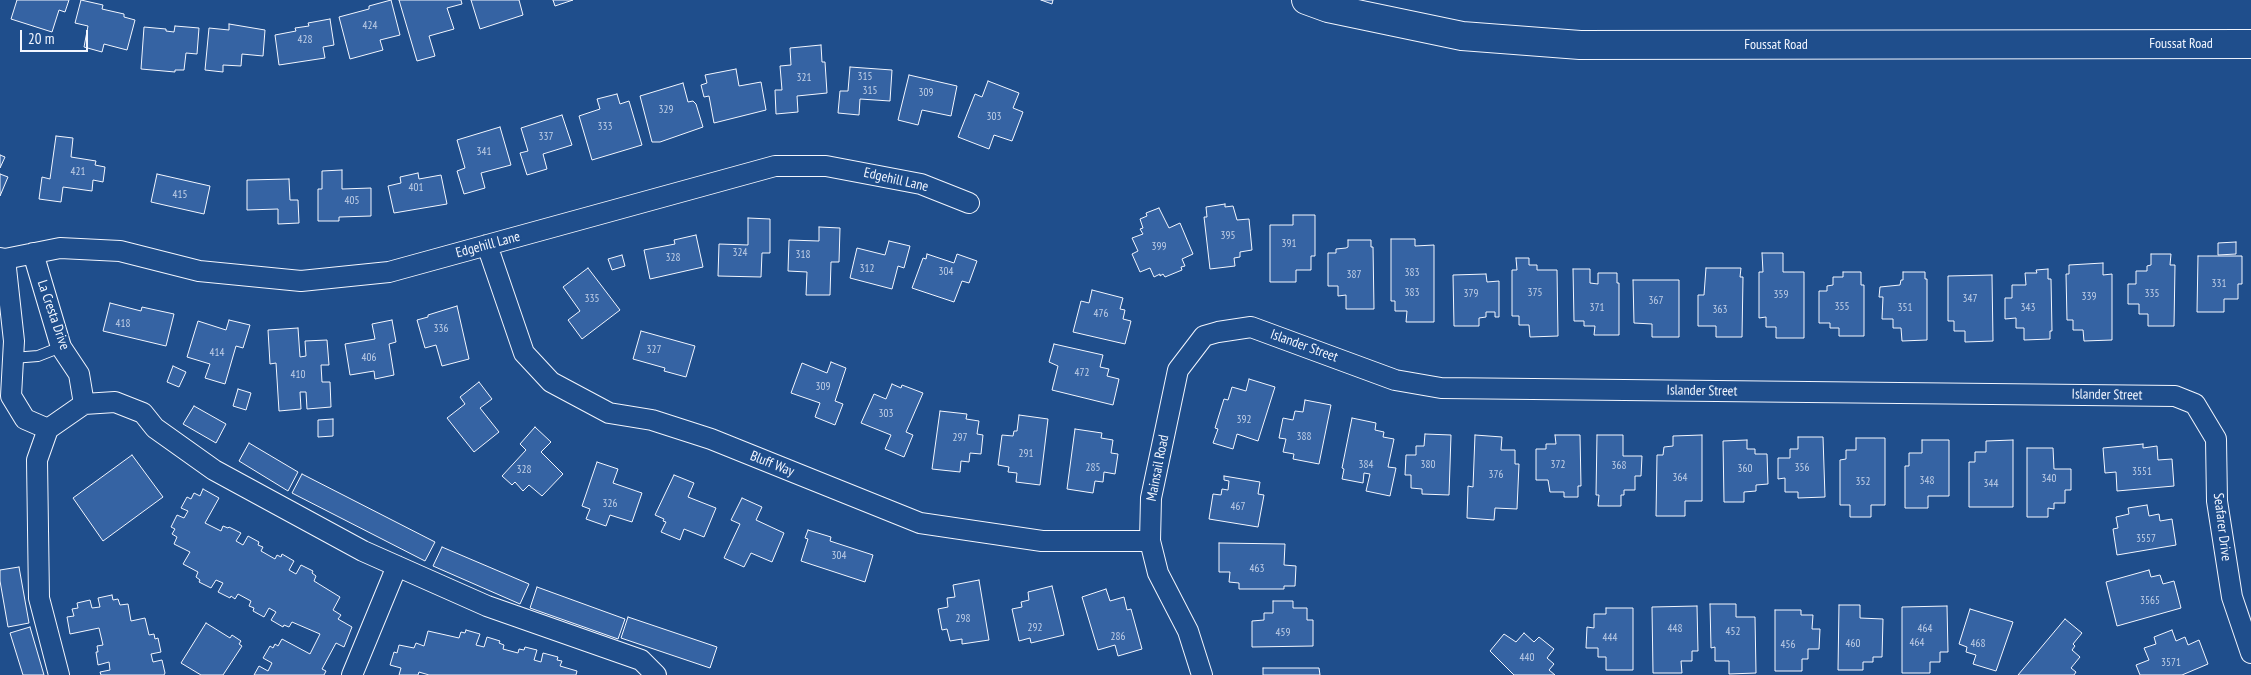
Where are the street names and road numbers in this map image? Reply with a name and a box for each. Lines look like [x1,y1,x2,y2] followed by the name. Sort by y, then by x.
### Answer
[2149,36,2213,52] street label: Foussat Road
[1744,37,1808,53] street label: Foussat Road
[862,164,930,196] street label: Edgehill Lane
[454,228,522,262] street label: Edgehill Lane
[33,278,73,352] street label: La Cresta Drive
[1268,326,1340,366] street label: Islander Street
[1667,382,1737,400] street label: Islander Street
[2072,386,2142,404] street label: Islander Street
[1143,433,1173,503] street label: Mainsail Road
[748,448,796,480] street label: Bluff Way
[2209,492,2235,562] street label: Seafarer Drive

